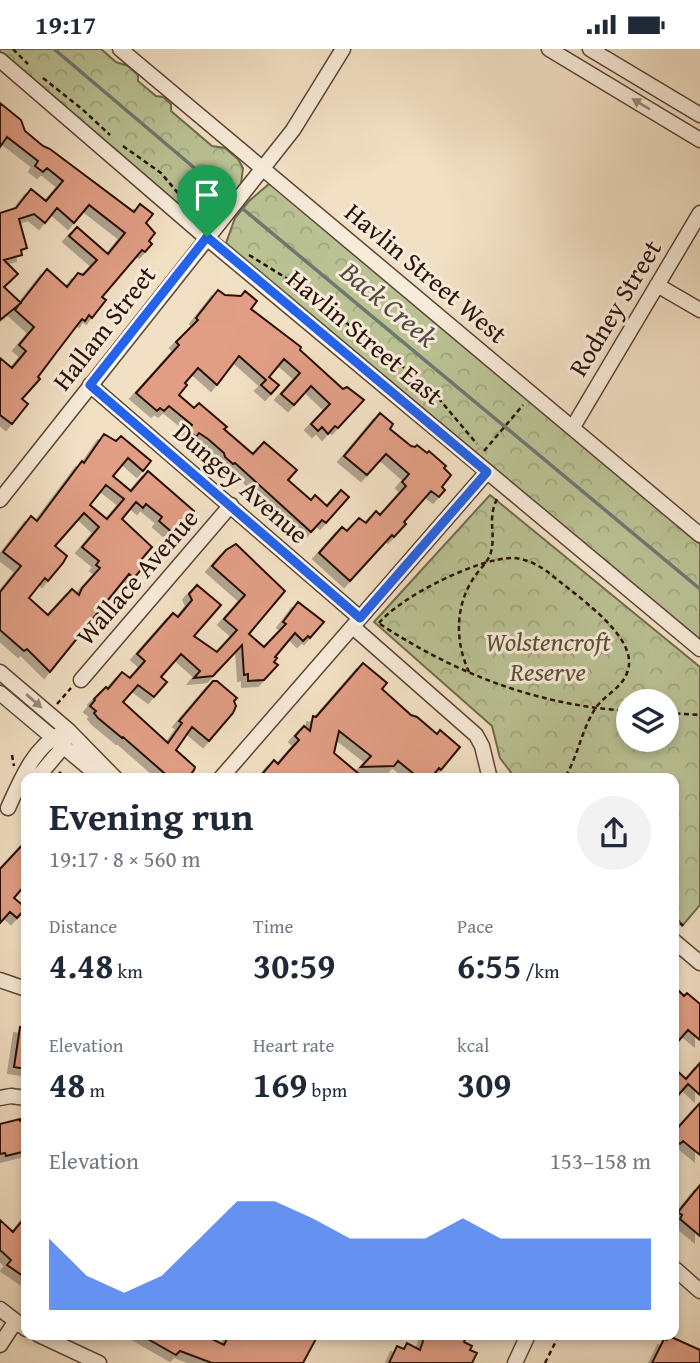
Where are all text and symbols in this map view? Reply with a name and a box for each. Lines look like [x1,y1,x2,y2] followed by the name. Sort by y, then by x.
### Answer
[35,5,96,44] text: 19:17
[632,98,651,111] one-way arrow
[177,165,237,237] pin
[188,176,226,214] icon: arrive
[337,193,516,352] street label: Havlin Street West
[558,232,671,384] street label: Rodney Street
[331,250,447,356] water label: Back Creek
[42,257,165,398] street label: Hallam Street
[279,259,452,414] street label: Havlin Street East
[165,413,318,553] street label: Dungey Avenue
[66,500,207,653] street label: Wallace Avenue
[486,622,611,691] park label: Wolstencroft Reserve
[616,689,679,752] map controls
[616,689,679,752] button: layers
[25,693,43,709] one-way arrow
[49,788,253,844] text: Evening run
[577,796,651,870] button: share
[49,842,201,875] text: 19:17 · 8 × 560 m
[49,912,117,940] text: Distance
[253,912,293,940] text: Time
[457,912,494,940] text: Pace
[49,940,113,991] text: 4.48
[253,940,335,991] text: 30:59
[457,940,521,991] text: 6:55
[113,957,143,985] text: km
[521,957,560,985] text: /km
[49,1031,123,1059] text: Elevation
[253,1031,334,1059] text: Heart rate
[457,1031,489,1059] text: kcal
[49,1059,85,1110] text: 48
[253,1059,307,1110] text: 169
[457,1059,511,1110] text: 309
[85,1076,105,1104] text: m
[307,1076,347,1104] text: bpm
[49,1144,139,1177] text: Elevation
[550,1144,651,1177] text: 153–158 m

